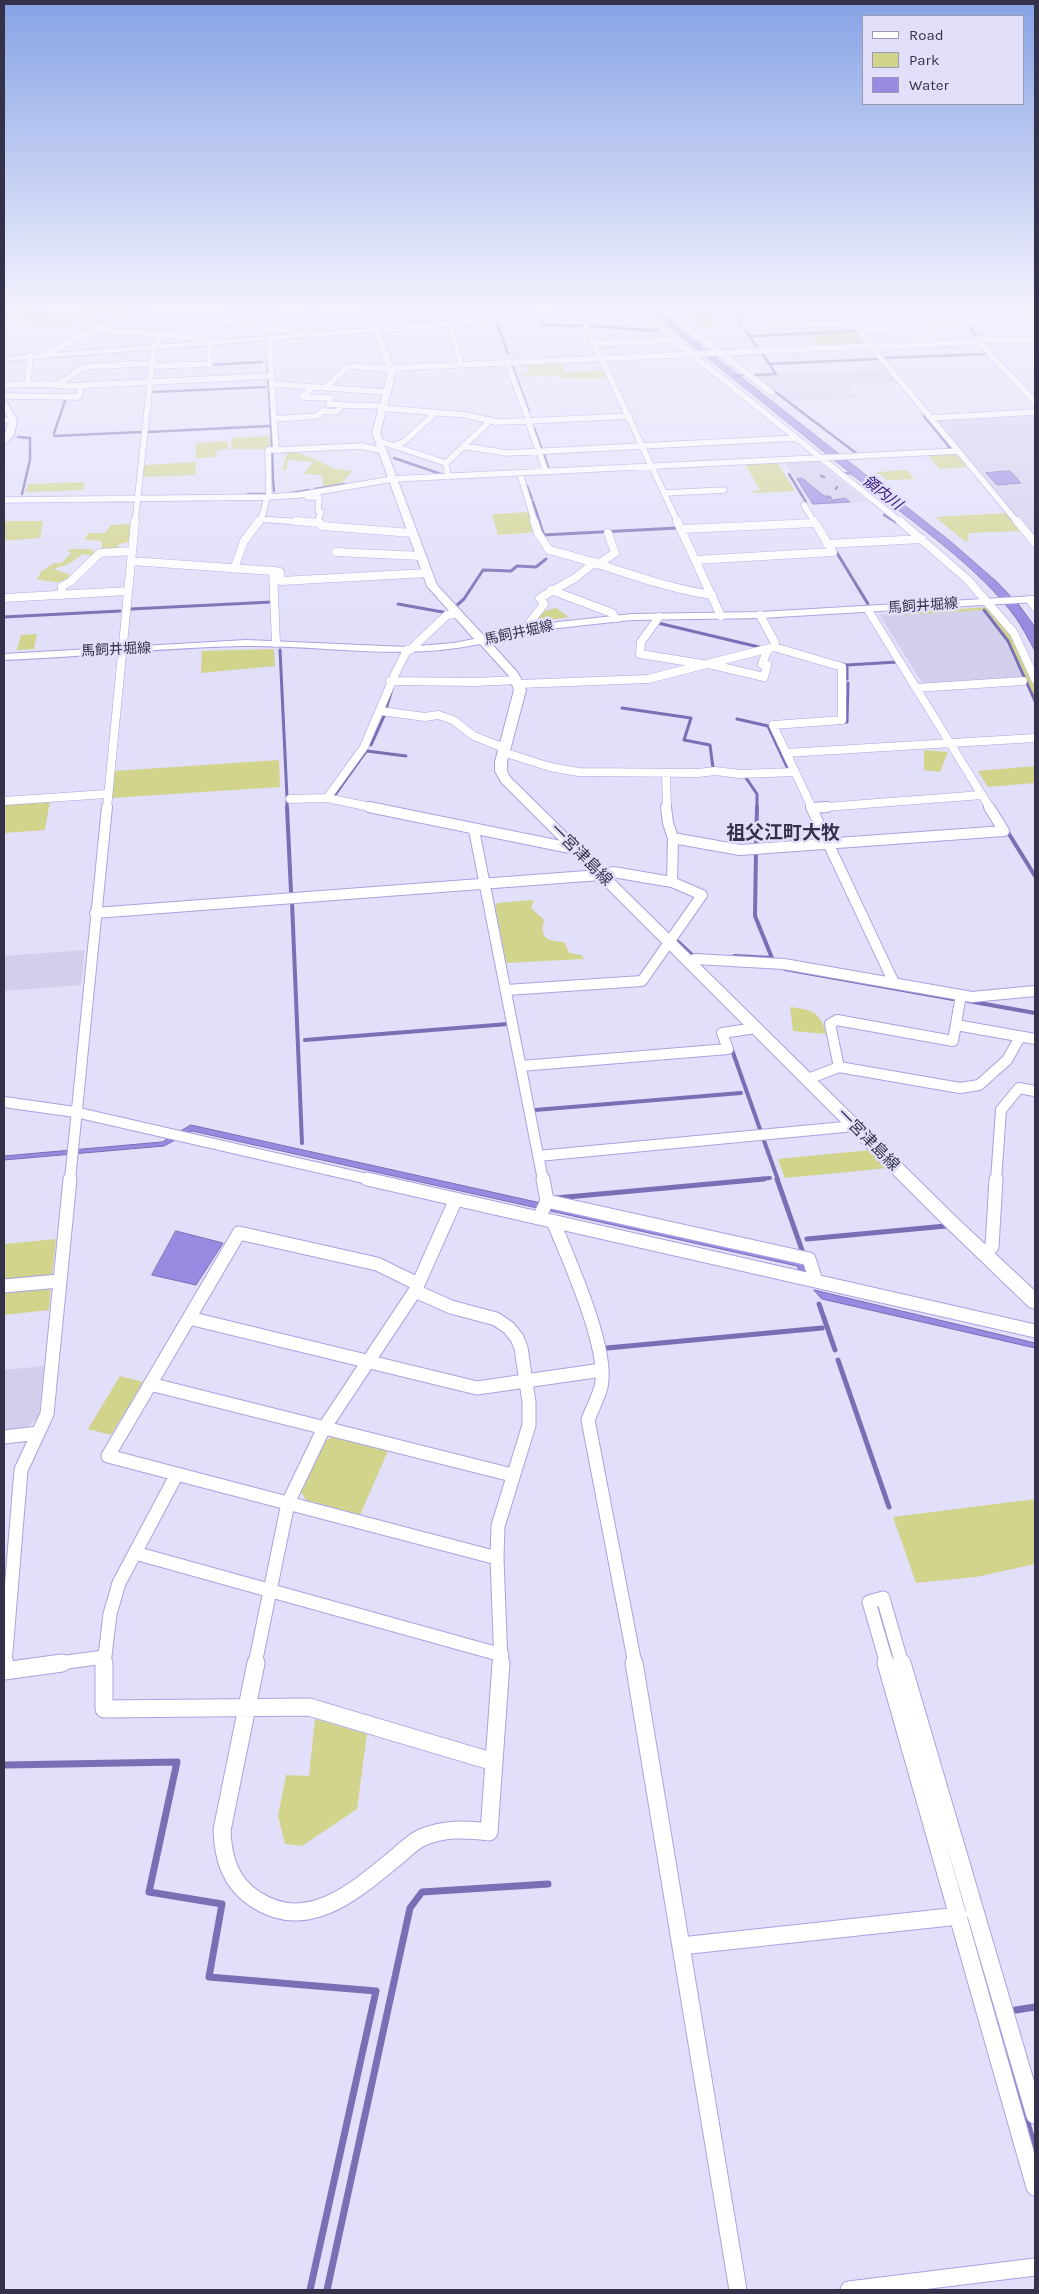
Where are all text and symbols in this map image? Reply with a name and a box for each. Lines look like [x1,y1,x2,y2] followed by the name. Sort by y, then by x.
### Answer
[862,15,1024,105] legend
[909,26,944,44] text: Road
[909,51,939,69] text: Park
[909,76,949,94] text: Water
[859,472,905,514] water label: 領内川
[887,595,959,617] street label: 馬飼井堀線
[483,618,555,648] street label: 馬飼井堀線
[81,640,151,660] street label: 馬飼井堀線
[546,820,616,890] street label: 一宮津島線
[726,823,840,845] district label: 祖父江町大牧
[833,1105,903,1175] street label: 一宮津島線

